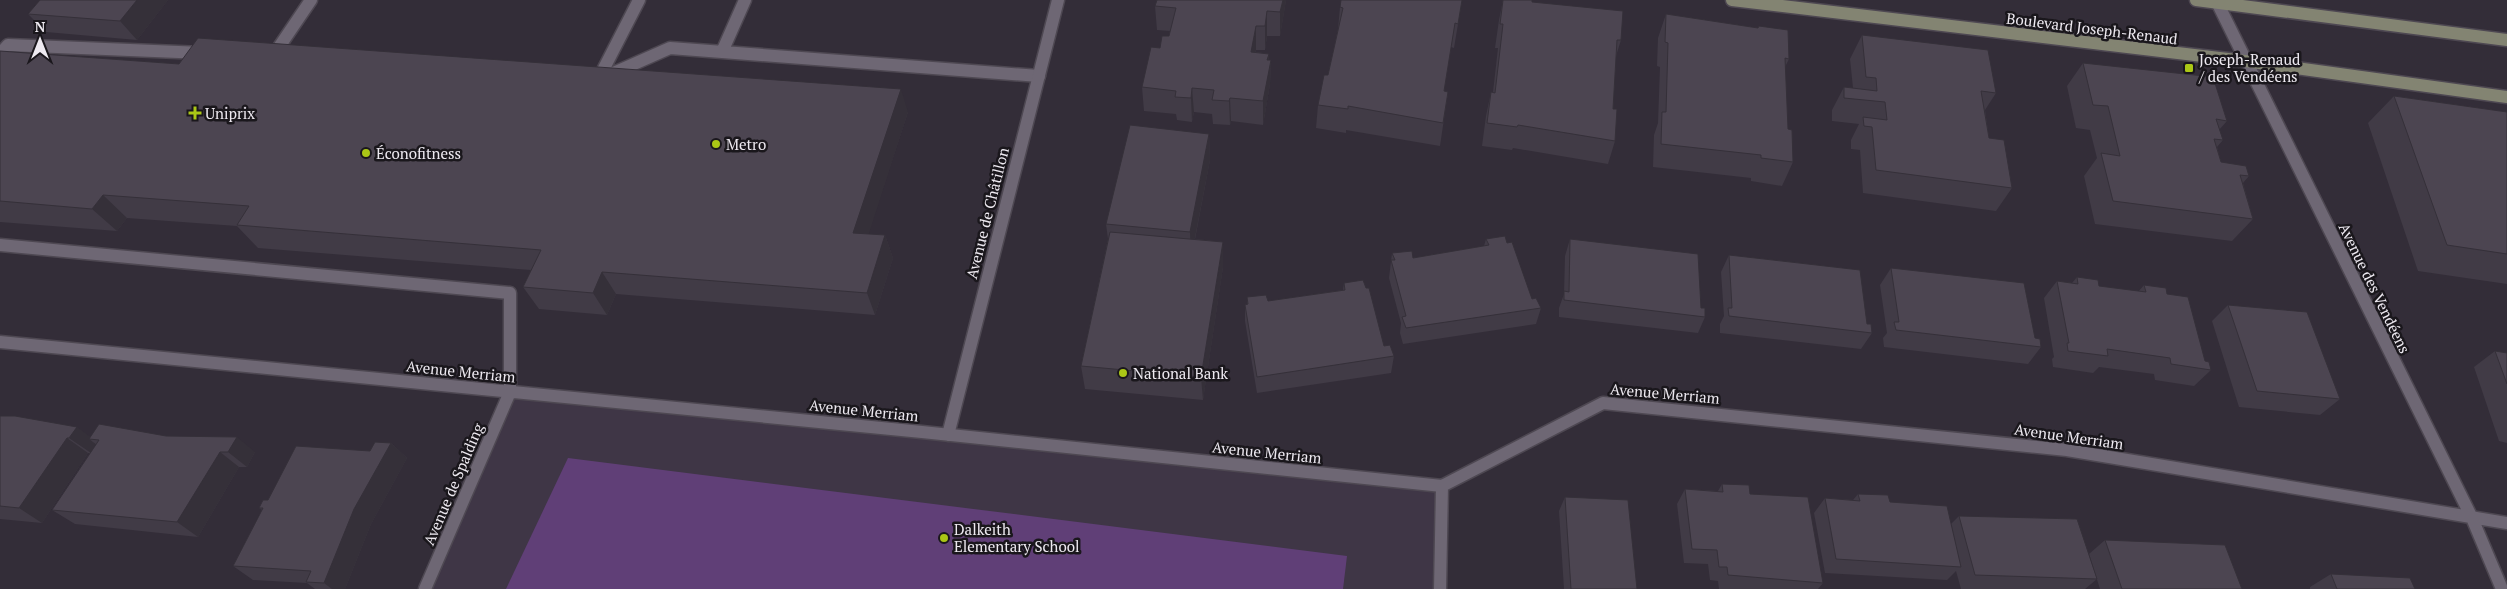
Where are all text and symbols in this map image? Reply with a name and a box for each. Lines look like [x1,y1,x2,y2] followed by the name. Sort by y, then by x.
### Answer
[2005,8,2179,48] street label: Boulevard Joseph-Renaud
[15,15,65,65] north arrow
[35,17,46,36] text: N
[2198,49,2300,86] place label: Joseph-Renaud / des Vendéens
[2183,62,2195,74] marker: Joseph-Renaud / des Vendéens
[205,103,255,123] place label: Uniprix
[189,107,201,119] marker: Uniprix
[726,134,766,154] place label: Metro
[710,138,722,150] marker: Metro
[376,143,461,163] place label: Éconofitness
[961,145,1013,281] street label: Avenue de Châtillon
[360,147,372,159] marker: Éconofitness
[2335,220,2415,356] street label: Avenue des Vendéens
[405,355,517,387] street label: Avenue Merriam
[1133,363,1228,383] place label: National Bank
[1117,367,1129,379] marker: National Bank
[1609,378,1721,408] street label: Avenue Merriam
[808,394,920,426] street label: Avenue Merriam
[2013,418,2125,454] street label: Avenue Merriam
[418,419,488,548] street label: Avenue de Spalding
[1211,436,1323,468] street label: Avenue Merriam
[954,519,1080,556] place label: Dalkeith Elementary School
[938,532,950,544] marker: Dalkeith Elementary School

